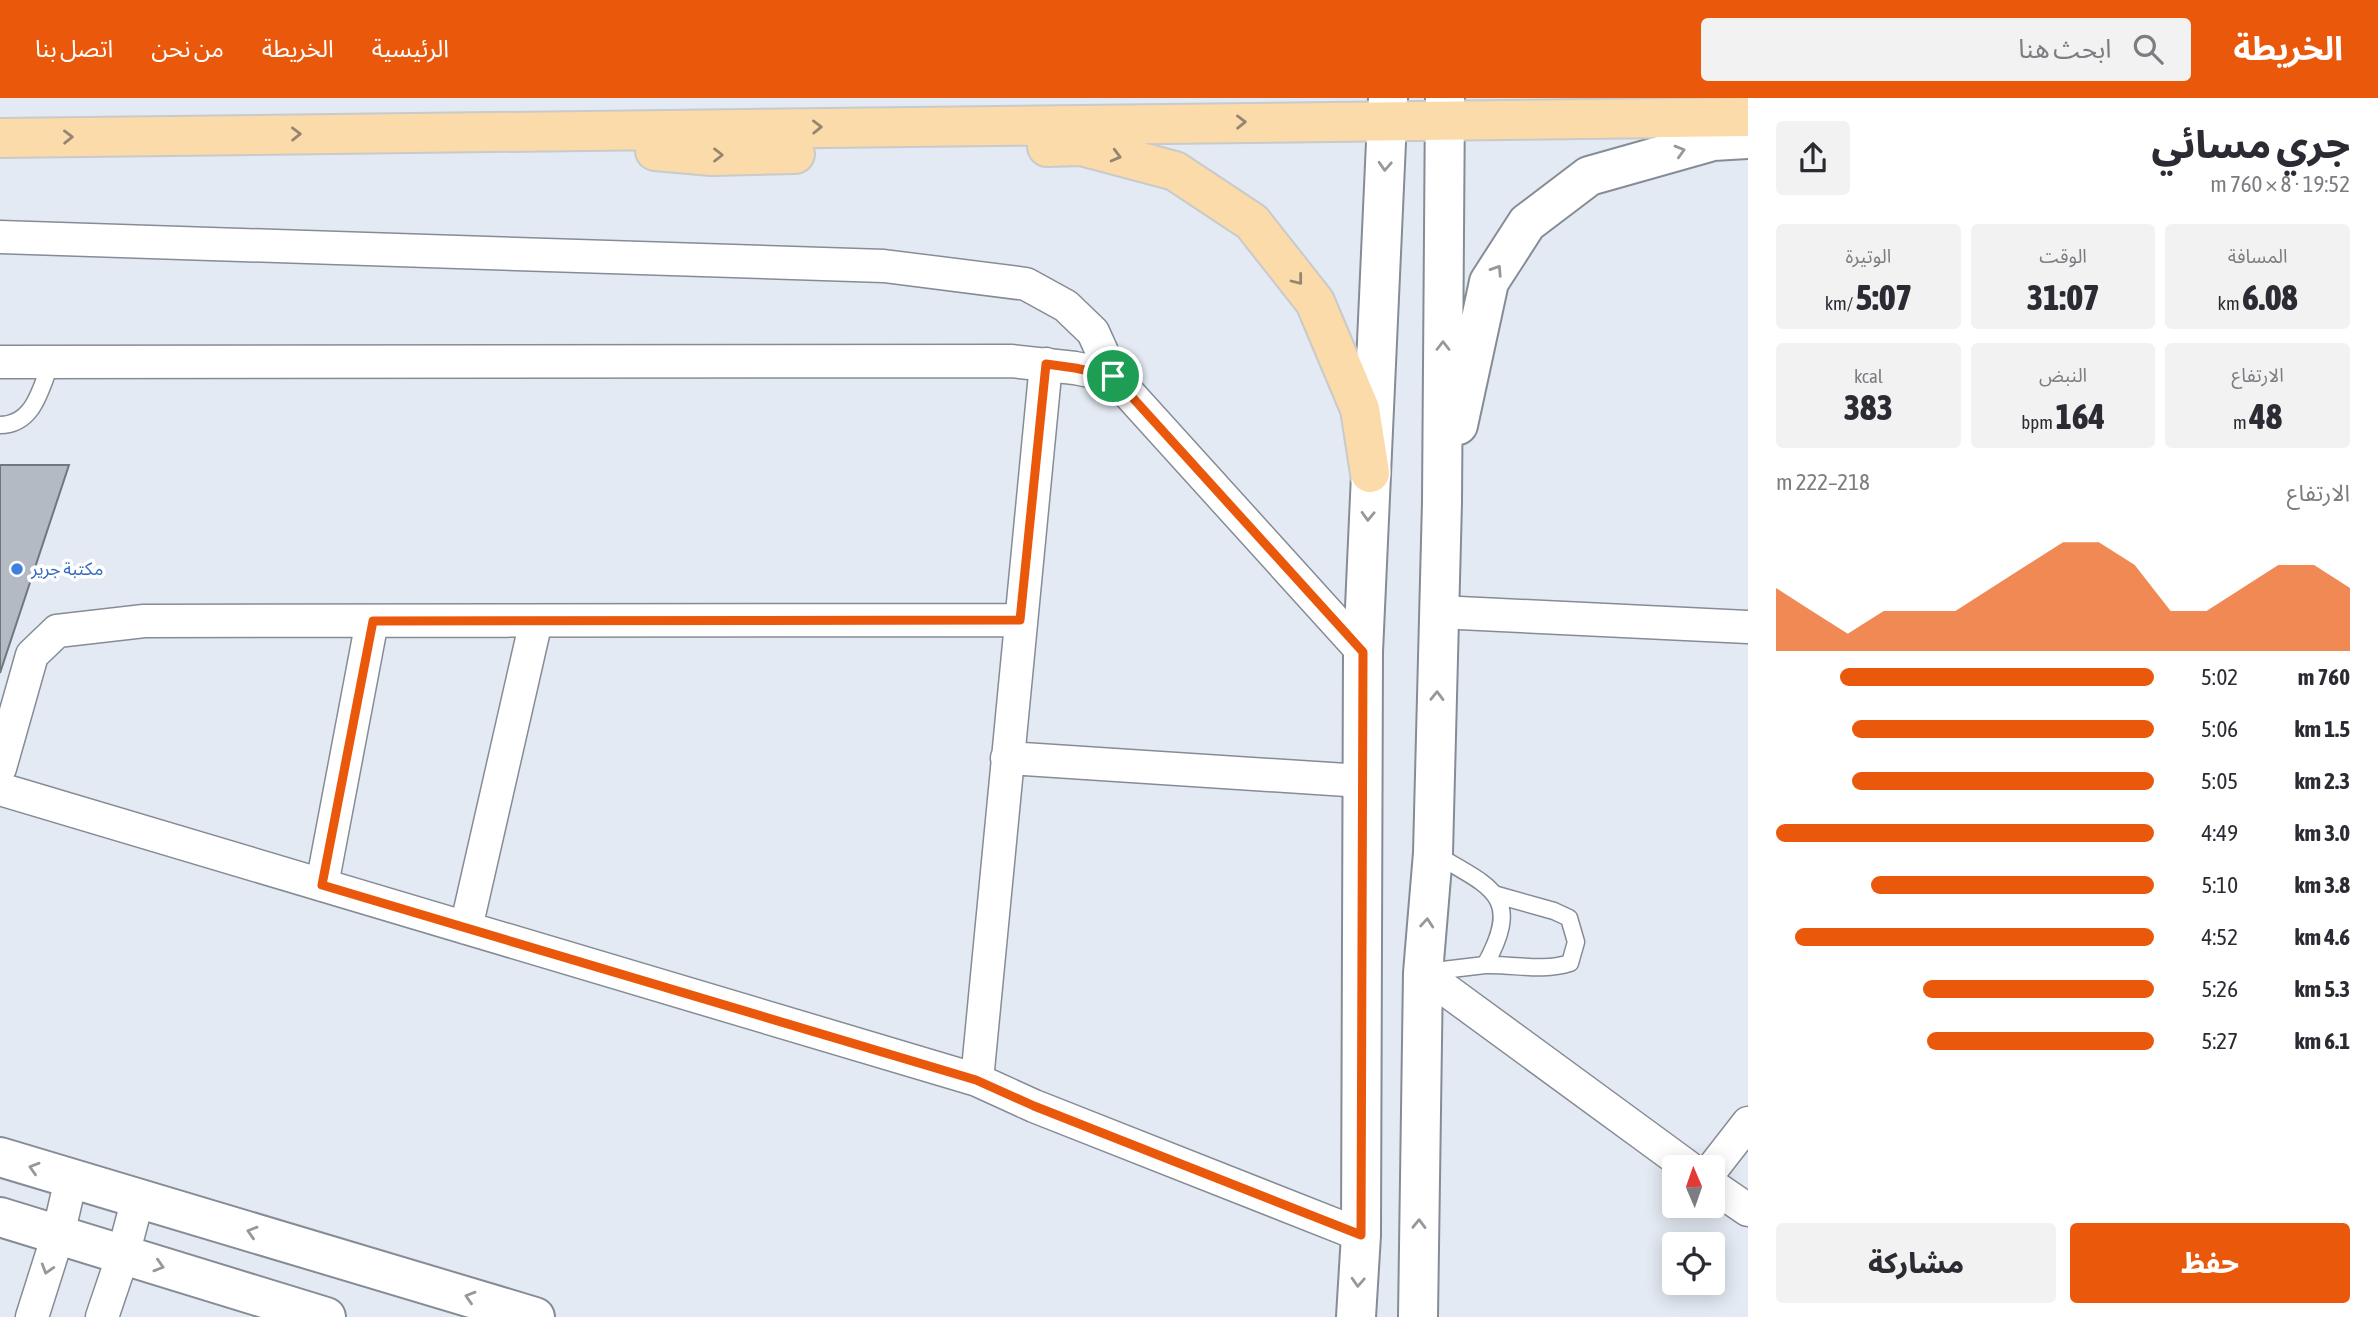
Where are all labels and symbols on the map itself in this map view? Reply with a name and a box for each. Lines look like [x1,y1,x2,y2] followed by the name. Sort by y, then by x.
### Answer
[1236,114,1246,130] one-way arrow
[812,119,823,135] one-way arrow
[291,126,301,142] one-way arrow
[63,129,74,145] one-way arrow
[1673,144,1685,159] one-way arrow
[713,147,724,163] one-way arrow
[1109,147,1121,162] one-way arrow
[1378,161,1393,172] one-way arrow
[1489,265,1502,278] one-way arrow
[1289,272,1302,285] one-way arrow
[1435,341,1451,351] one-way arrow
[1083,346,1143,406] pin
[1361,511,1376,522] one-way arrow
[30,558,103,580] place label: مكتبة جرير
[9,561,25,577] marker: مكتبة جرير
[1429,690,1444,701] one-way arrow
[1419,918,1434,929] one-way arrow
[1662,1155,1726,1218] north arrow
[28,1161,40,1176] one-way arrow
[1411,1219,1427,1229] one-way arrow
[246,1226,258,1241] one-way arrow
[153,1257,165,1272] one-way arrow
[41,1262,56,1274] one-way arrow
[1351,1277,1366,1288] one-way arrow
[464,1291,476,1306] one-way arrow

